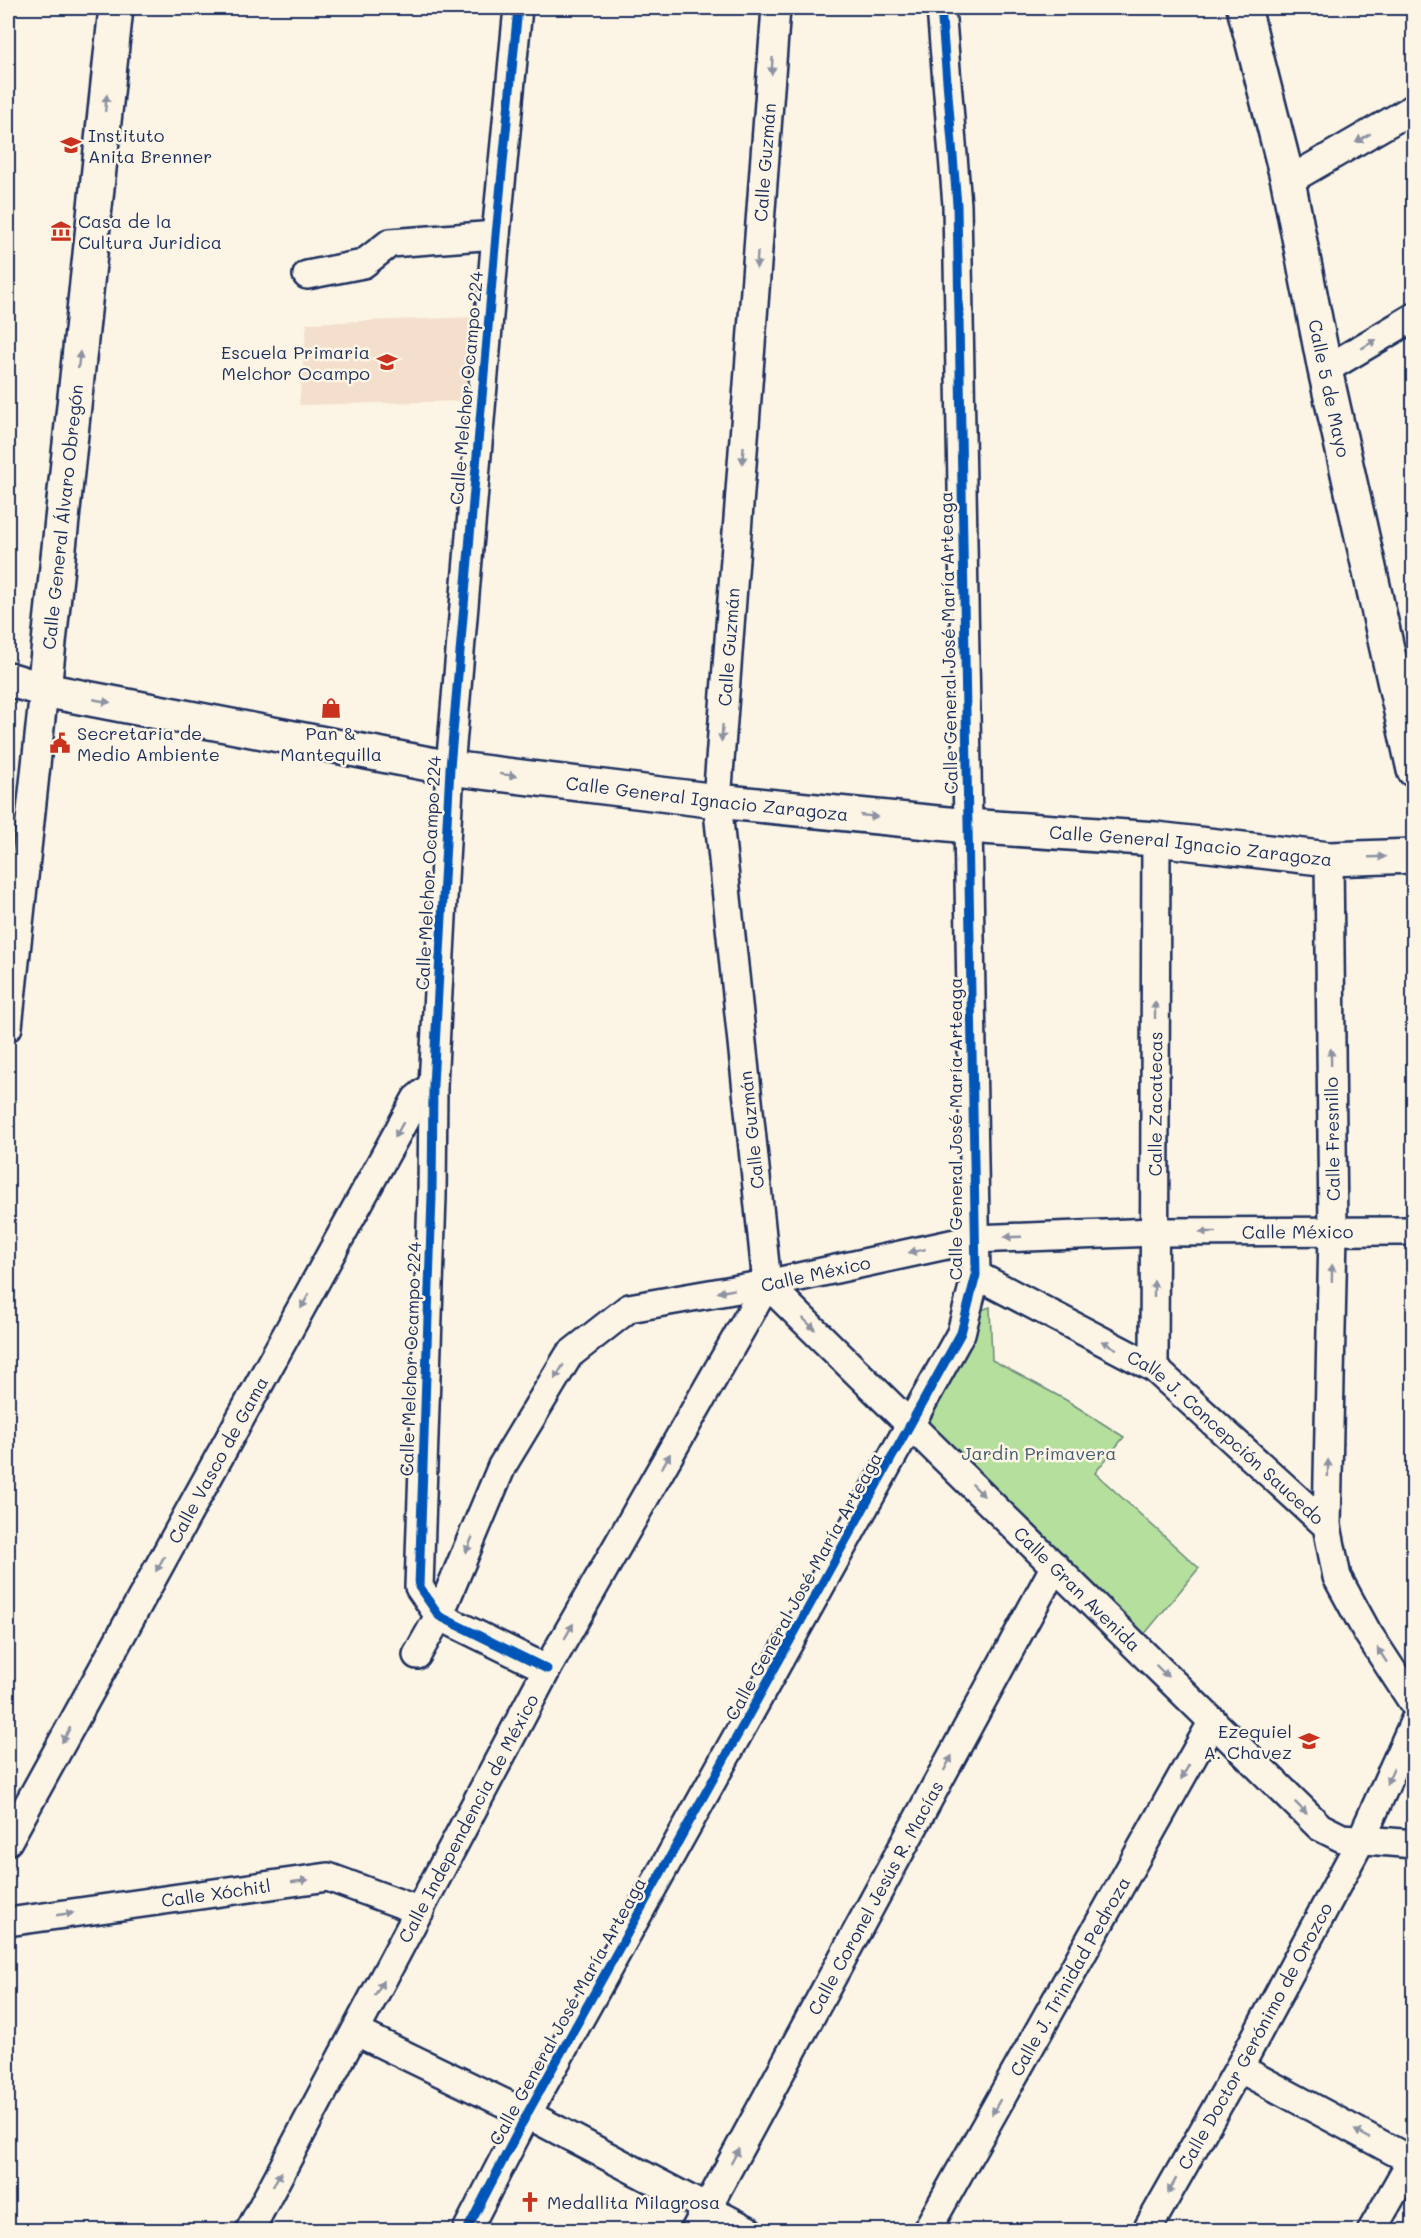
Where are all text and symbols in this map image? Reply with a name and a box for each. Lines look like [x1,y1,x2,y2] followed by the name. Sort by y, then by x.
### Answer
[767,56,777,75] one-way arrow
[101,94,111,113] one-way arrow
[748,102,781,222] street label: Calle Guzmán
[88,123,212,168] place label: Instituto Anita Brenner
[59,133,83,157] school or university icon: Instituto Anita Brenner
[1354,133,1371,143] one-way arrow
[78,209,222,254] place label: Casa de la Cultura Juridica
[49,219,73,243] museum icon: Casa de la Cultura Juridica
[752,251,762,270] one-way arrow
[444,270,488,506] street label: Calle Melchor Ocampo 224
[1303,317,1356,460] street label: Calle 5 de Mayo
[1361,338,1377,349] one-way arrow
[221,340,370,385] place label: Escuela Primaria Melchor Ocampo
[74,350,84,369] one-way arrow
[375,350,399,374] school or university icon: Escuela Primaria Melchor Ocampo
[36,383,88,651] street label: Calle General Álvaro Obregón
[738,445,747,464] one-way arrow
[933,491,963,795] street label: Calle General José María Arteaga
[712,587,745,707] street label: Calle Guzmán
[319,696,343,720] shop icon: Pan & Mantequilla
[92,697,111,706] one-way arrow
[77,721,220,766] place label: Secretaria de Medio Ambiente
[280,721,382,766] place label: Pan & Mantequilla
[717,723,727,742] one-way arrow
[48,731,72,755] public building icon: Secretaria de Medio Ambiente
[410,755,446,991] street label: Calle Melchor Ocampo 224
[564,770,850,826] street label: Calle General Ignacio Zaragoza
[499,771,518,780] one-way arrow
[859,811,878,821] one-way arrow
[1048,820,1334,871] street label: Calle General Ignacio Zaragoza
[1367,853,1386,862] one-way arrow
[943,978,967,1280] street label: Calle General José María Arteaga
[1150,1000,1160,1019] one-way arrow
[1143,1032,1167,1176] street label: Calle Zacatecas
[1326,1047,1336,1066] one-way arrow
[733,1070,769,1190] street label: Calle Guzmán
[1319,1076,1345,1201] street label: Calle Fresnillo
[394,1122,404,1139] one-way arrow
[1242,1219,1354,1244] street label: Calle México
[1199,1227,1218,1237] one-way arrow
[1004,1233,1023,1242] one-way arrow
[394,1241,426,1477] street label: Calle Melchor Ocampo 224
[908,1247,927,1257] one-way arrow
[758,1250,873,1297] street label: Calle México
[1327,1263,1337,1282] one-way arrow
[1149,1279,1159,1298] one-way arrow
[717,1287,736,1296] one-way arrow
[300,1293,310,1310] one-way arrow
[802,1317,816,1331] one-way arrow
[1101,1340,1118,1350] one-way arrow
[1123,1344,1330,1530] street label: Calle J. Concepción Saucedo
[553,1364,564,1380] one-way arrow
[162,1372,273,1548] street label: Calle Vasco de Gama
[962,1441,1116,1465] park label: Jardin Primavera
[719,1448,887,1724] street label: Calle General José María Arteaga
[660,1453,671,1469] one-way arrow
[1323,1458,1333,1477] one-way arrow
[971,1483,985,1497] one-way arrow
[1009,1521,1146,1657] street label: Calle Gran Avenida
[464,1536,473,1554] one-way arrow
[155,1556,165,1573] one-way arrow
[564,1622,574,1639] one-way arrow
[1376,1647,1387,1663] one-way arrow
[1155,1664,1170,1678] one-way arrow
[392,1689,544,1947] street label: Calle Independencia de México
[1204,1719,1292,1764] place label: Ezequiel A. Chavez
[61,1727,71,1744] one-way arrow
[1297,1729,1321,1753] school or university icon: Ezequiel A. Chavez
[943,1754,953,1771] one-way arrow
[1179,1764,1190,1780] one-way arrow
[1385,1767,1395,1785] one-way arrow
[802,1776,948,2019] street label: Calle Coronel Jesús R. Macías
[1293,1801,1307,1815] one-way arrow
[1004,1872,1135,2080] street label: Calle J. Trinidad Pedroza
[160,1873,272,1912] street label: Calle Xóchitl
[483,1873,651,2149] street label: Calle General José María Arteaga
[291,1877,310,1886] one-way arrow
[1172,1898,1338,2174] street label: Calle Doctor Gerónimo de Orozco
[56,1910,75,1919] one-way arrow
[374,1980,384,1997] one-way arrow
[991,2098,1001,2115] one-way arrow
[1353,2129,1370,2139] one-way arrow
[730,2147,740,2164] one-way arrow
[272,2170,282,2187] one-way arrow
[1167,2178,1177,2195] one-way arrow
[518,2190,542,2214] church icon: Medallita Milagrosa
[547,2190,720,2214] place label: Medallita Milagrosa

